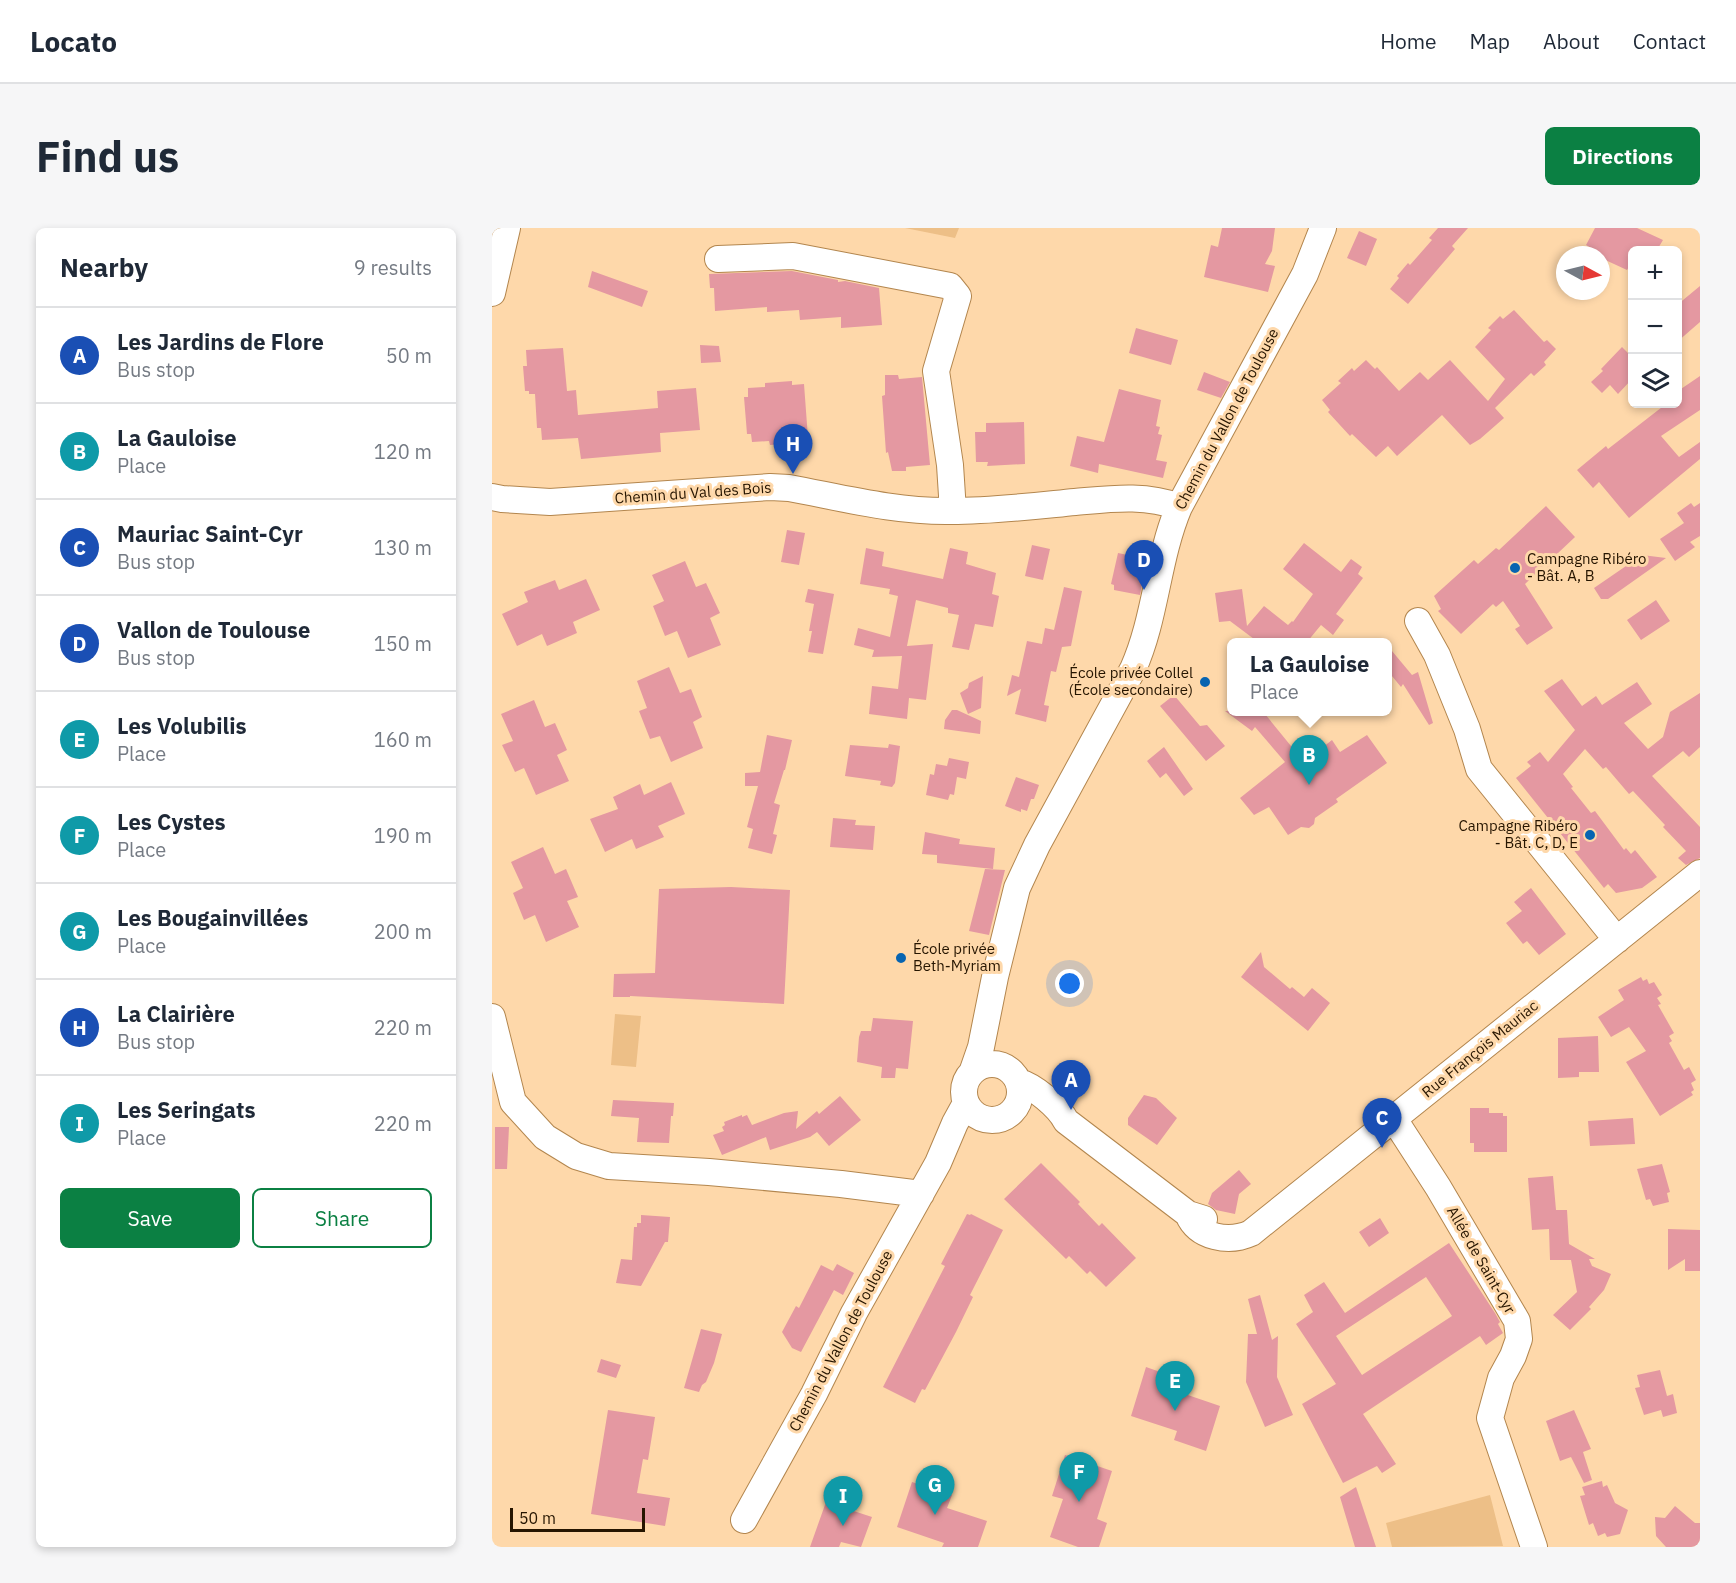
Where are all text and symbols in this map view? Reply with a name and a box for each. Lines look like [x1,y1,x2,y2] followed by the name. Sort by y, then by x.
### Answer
[30,23,117,60] text: Locato
[1380,27,1437,55] text: Home
[1470,27,1510,55] text: Map
[1543,27,1600,55] text: About
[1633,27,1706,55] text: Contact
[1545,127,1700,185] button: Directions
[36,129,179,184] text: Find us
[1556,246,1610,300] north arrow
[1628,246,1682,408] map controls
[1628,246,1682,300] button: +
[60,250,148,284] text: Nearby
[354,254,432,281] text: 9 results
[1628,300,1682,354] button: −
[1171,325,1282,513] street label: Chemin du Vallon de Toulouse
[117,327,324,356] text: Les Jardins de Flore
[73,342,86,369] text: A
[386,342,432,369] text: 50 m
[1628,354,1682,408] button: layers
[117,356,195,383] text: Bus stop
[117,423,237,452] text: La Gauloise
[774,424,812,474] pin: H
[73,438,86,465] text: B
[374,438,432,465] text: 120 m
[117,452,166,479] text: Place
[614,478,772,507] street label: Chemin du Val des Bois
[117,519,303,548] text: Mauriac Saint-Cyr
[73,534,86,561] text: C
[374,534,432,561] text: 130 m
[1124,540,1164,590] pin: D
[117,548,195,575] text: Bus stop
[1527,549,1646,585] place label: Campagne Ribéro - Bât. A, B
[1508,561,1522,575] marker: Campagne Ribéro - Bât. A, B
[117,615,310,644] text: Vallon de Toulouse
[73,630,86,657] text: D
[374,630,432,657] text: 150 m
[1227,638,1392,716] popup
[117,644,195,671] text: Bus stop
[1250,649,1369,678] text: La Gauloise
[1069,663,1193,699] place label: École privée Collel (École secondaire)
[1198,675,1212,689] marker: École privée Collel (École secondaire)
[1250,678,1299,705] text: Place
[117,711,247,740] text: Les Volubilis
[73,726,86,753] text: E
[374,726,432,753] text: 160 m
[1290,736,1328,785] pin: B
[117,740,166,767] text: Place
[117,807,226,836] text: Les Cystes
[1459,816,1578,852] place label: Campagne Ribéro - Bât. C, D, E
[74,822,85,849] text: F
[374,822,432,849] text: 190 m
[1583,828,1597,842] marker: Campagne Ribéro - Bât. C, D, E
[117,836,166,863] text: Place
[117,903,308,932] text: Les Bougainvillées
[72,918,87,945] text: G
[374,918,432,945] text: 200 m
[117,932,166,959] text: Place
[913,939,1001,975] place label: École privée Beth-Myriam
[894,951,908,965] marker: École privée Beth-Myriam
[1055,969,1084,998] your location
[1418,996,1542,1101] street label: Rue François Mauriac
[117,999,235,1028] text: La Clairière
[72,1014,87,1041] text: H
[374,1014,432,1041] text: 220 m
[117,1028,195,1055] text: Bus stop
[1052,1060,1090,1110] pin: A
[117,1095,255,1124] text: Les Seringats
[1362,1098,1402,1148] pin: C
[75,1110,84,1137] text: I
[374,1110,432,1137] text: 220 m
[117,1124,166,1151] text: Place
[60,1188,240,1248] button: Save
[252,1188,432,1248] button: Share
[1443,1203,1520,1317] street label: Allée de Saint-Cyr
[785,1247,896,1435] street label: Chemin du Vallon de Toulouse
[1156,1362,1194,1411] pin: E
[1060,1452,1098,1502] pin: F
[916,1466,954,1515] pin: G
[824,1476,862,1526] pin: I
[510,1505,645,1532] scale bar
[519,1508,556,1528] text: 50 m

